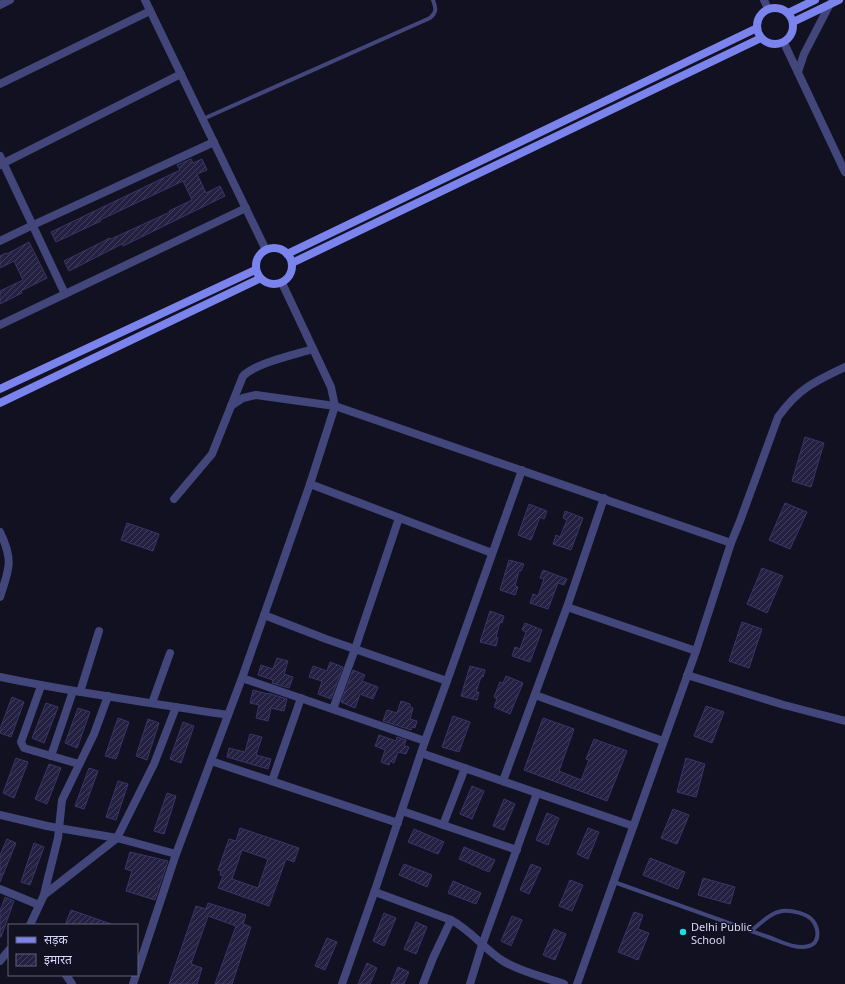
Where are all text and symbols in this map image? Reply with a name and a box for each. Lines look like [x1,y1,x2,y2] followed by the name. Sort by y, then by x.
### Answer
[691,919,752,947] place label: Delhi Public School
[8,924,138,976] legend
[678,927,688,937] marker: Delhi Public School
[44,931,69,948] text: सड़क
[44,951,73,968] text: इमारत

